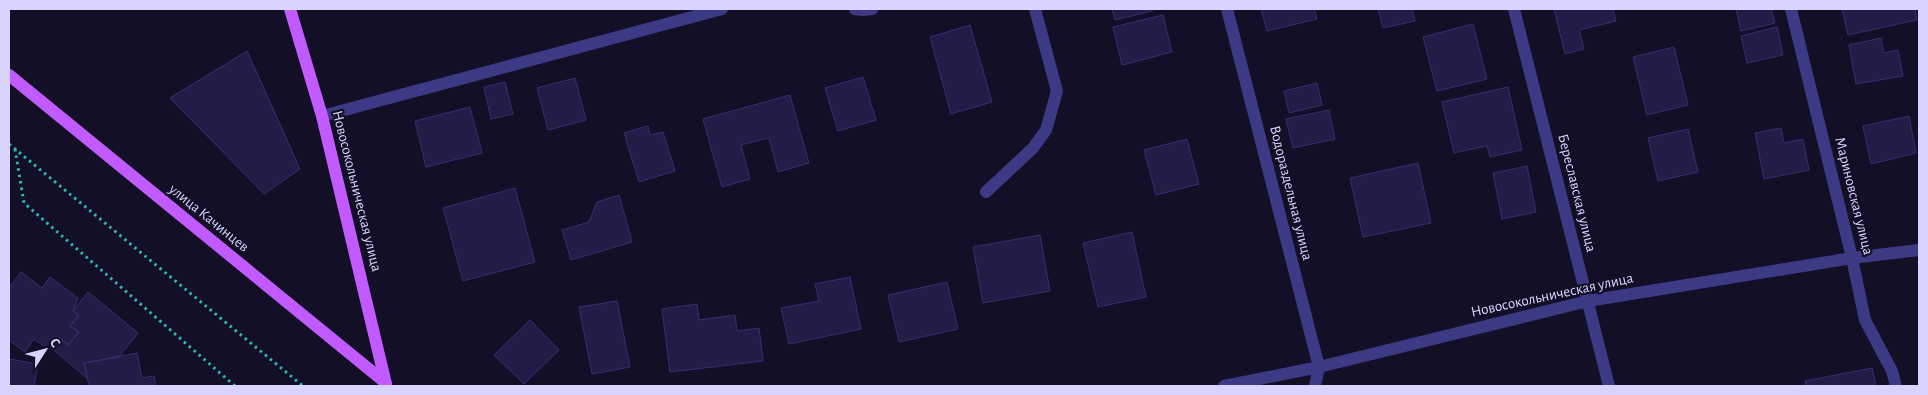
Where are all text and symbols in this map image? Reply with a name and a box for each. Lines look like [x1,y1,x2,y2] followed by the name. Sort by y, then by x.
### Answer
[330,109,384,273] street label: Новосокольническая улица
[1267,124,1315,262] street label: Водораздельная улица
[1555,132,1599,254] street label: Береславская улица
[1832,136,1876,257] street label: Мариновская улица
[165,181,252,255] street label: улица Качинцев
[1469,270,1635,320] street label: Новосокольническая улица
[20,325,70,375] north arrow
[47,336,63,350] text: С

